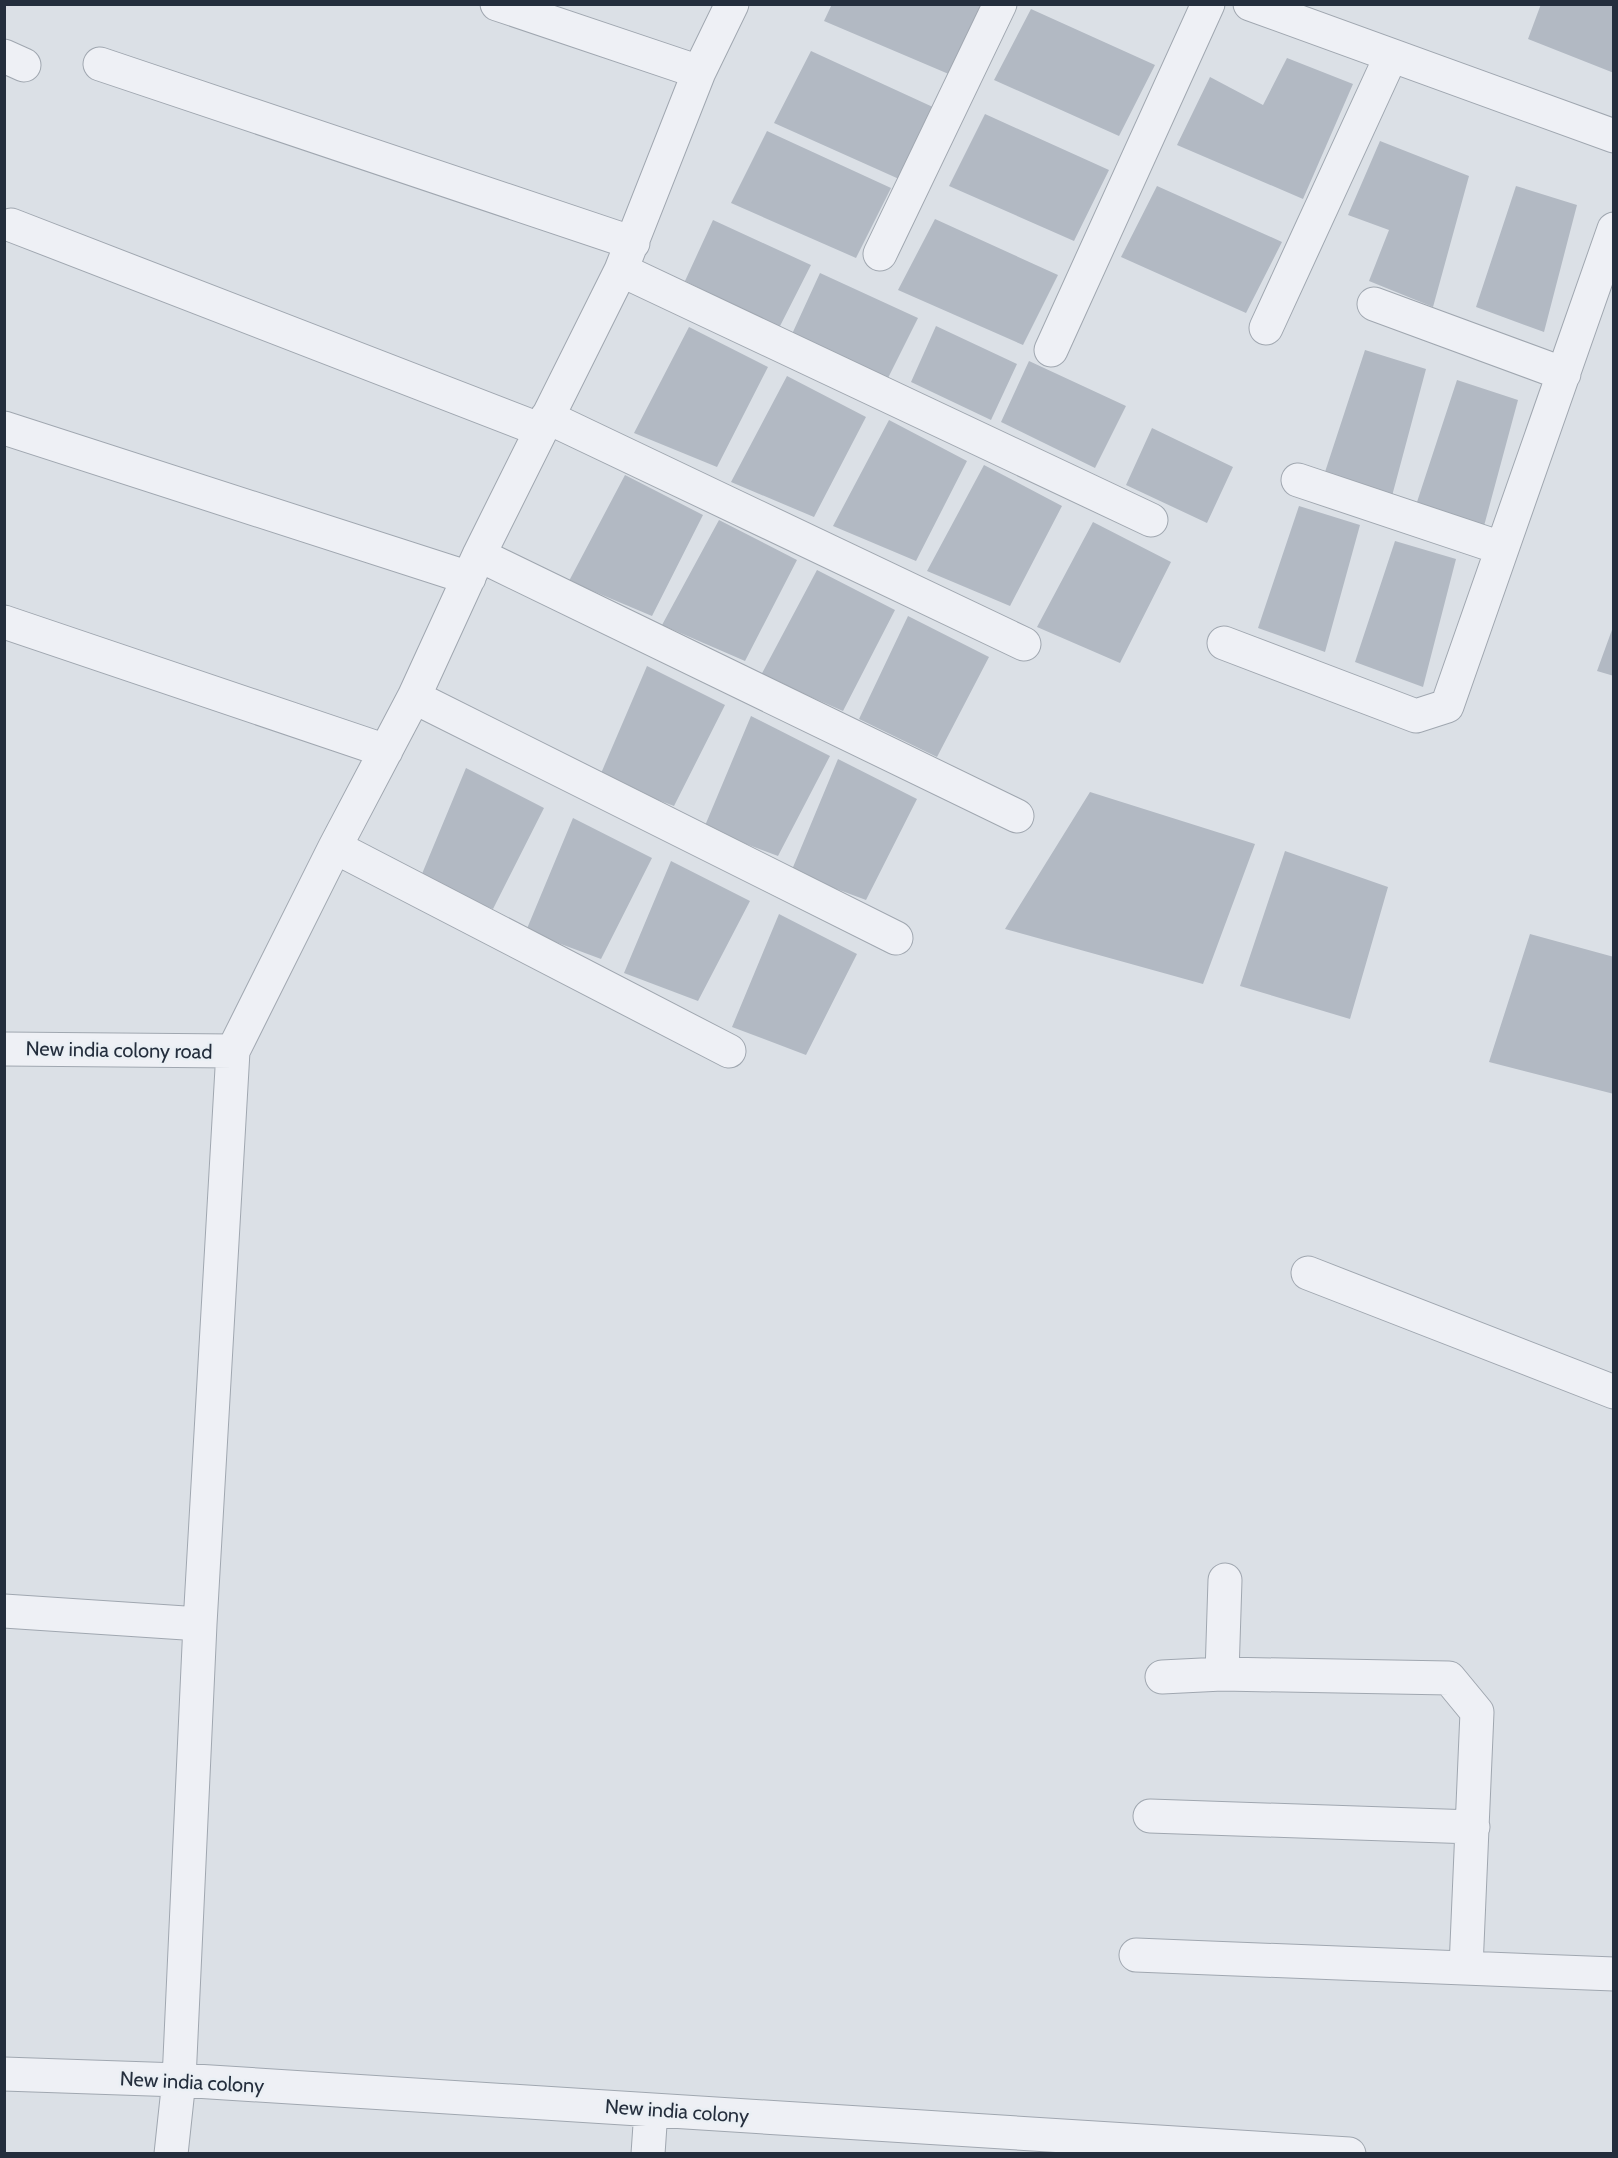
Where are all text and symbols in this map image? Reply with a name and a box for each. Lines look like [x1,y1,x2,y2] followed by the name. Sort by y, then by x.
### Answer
[25,1036,213,1064] street label: New india colony road
[119,2066,265,2098] street label: New india colony
[604,2094,750,2128] street label: New india colony

